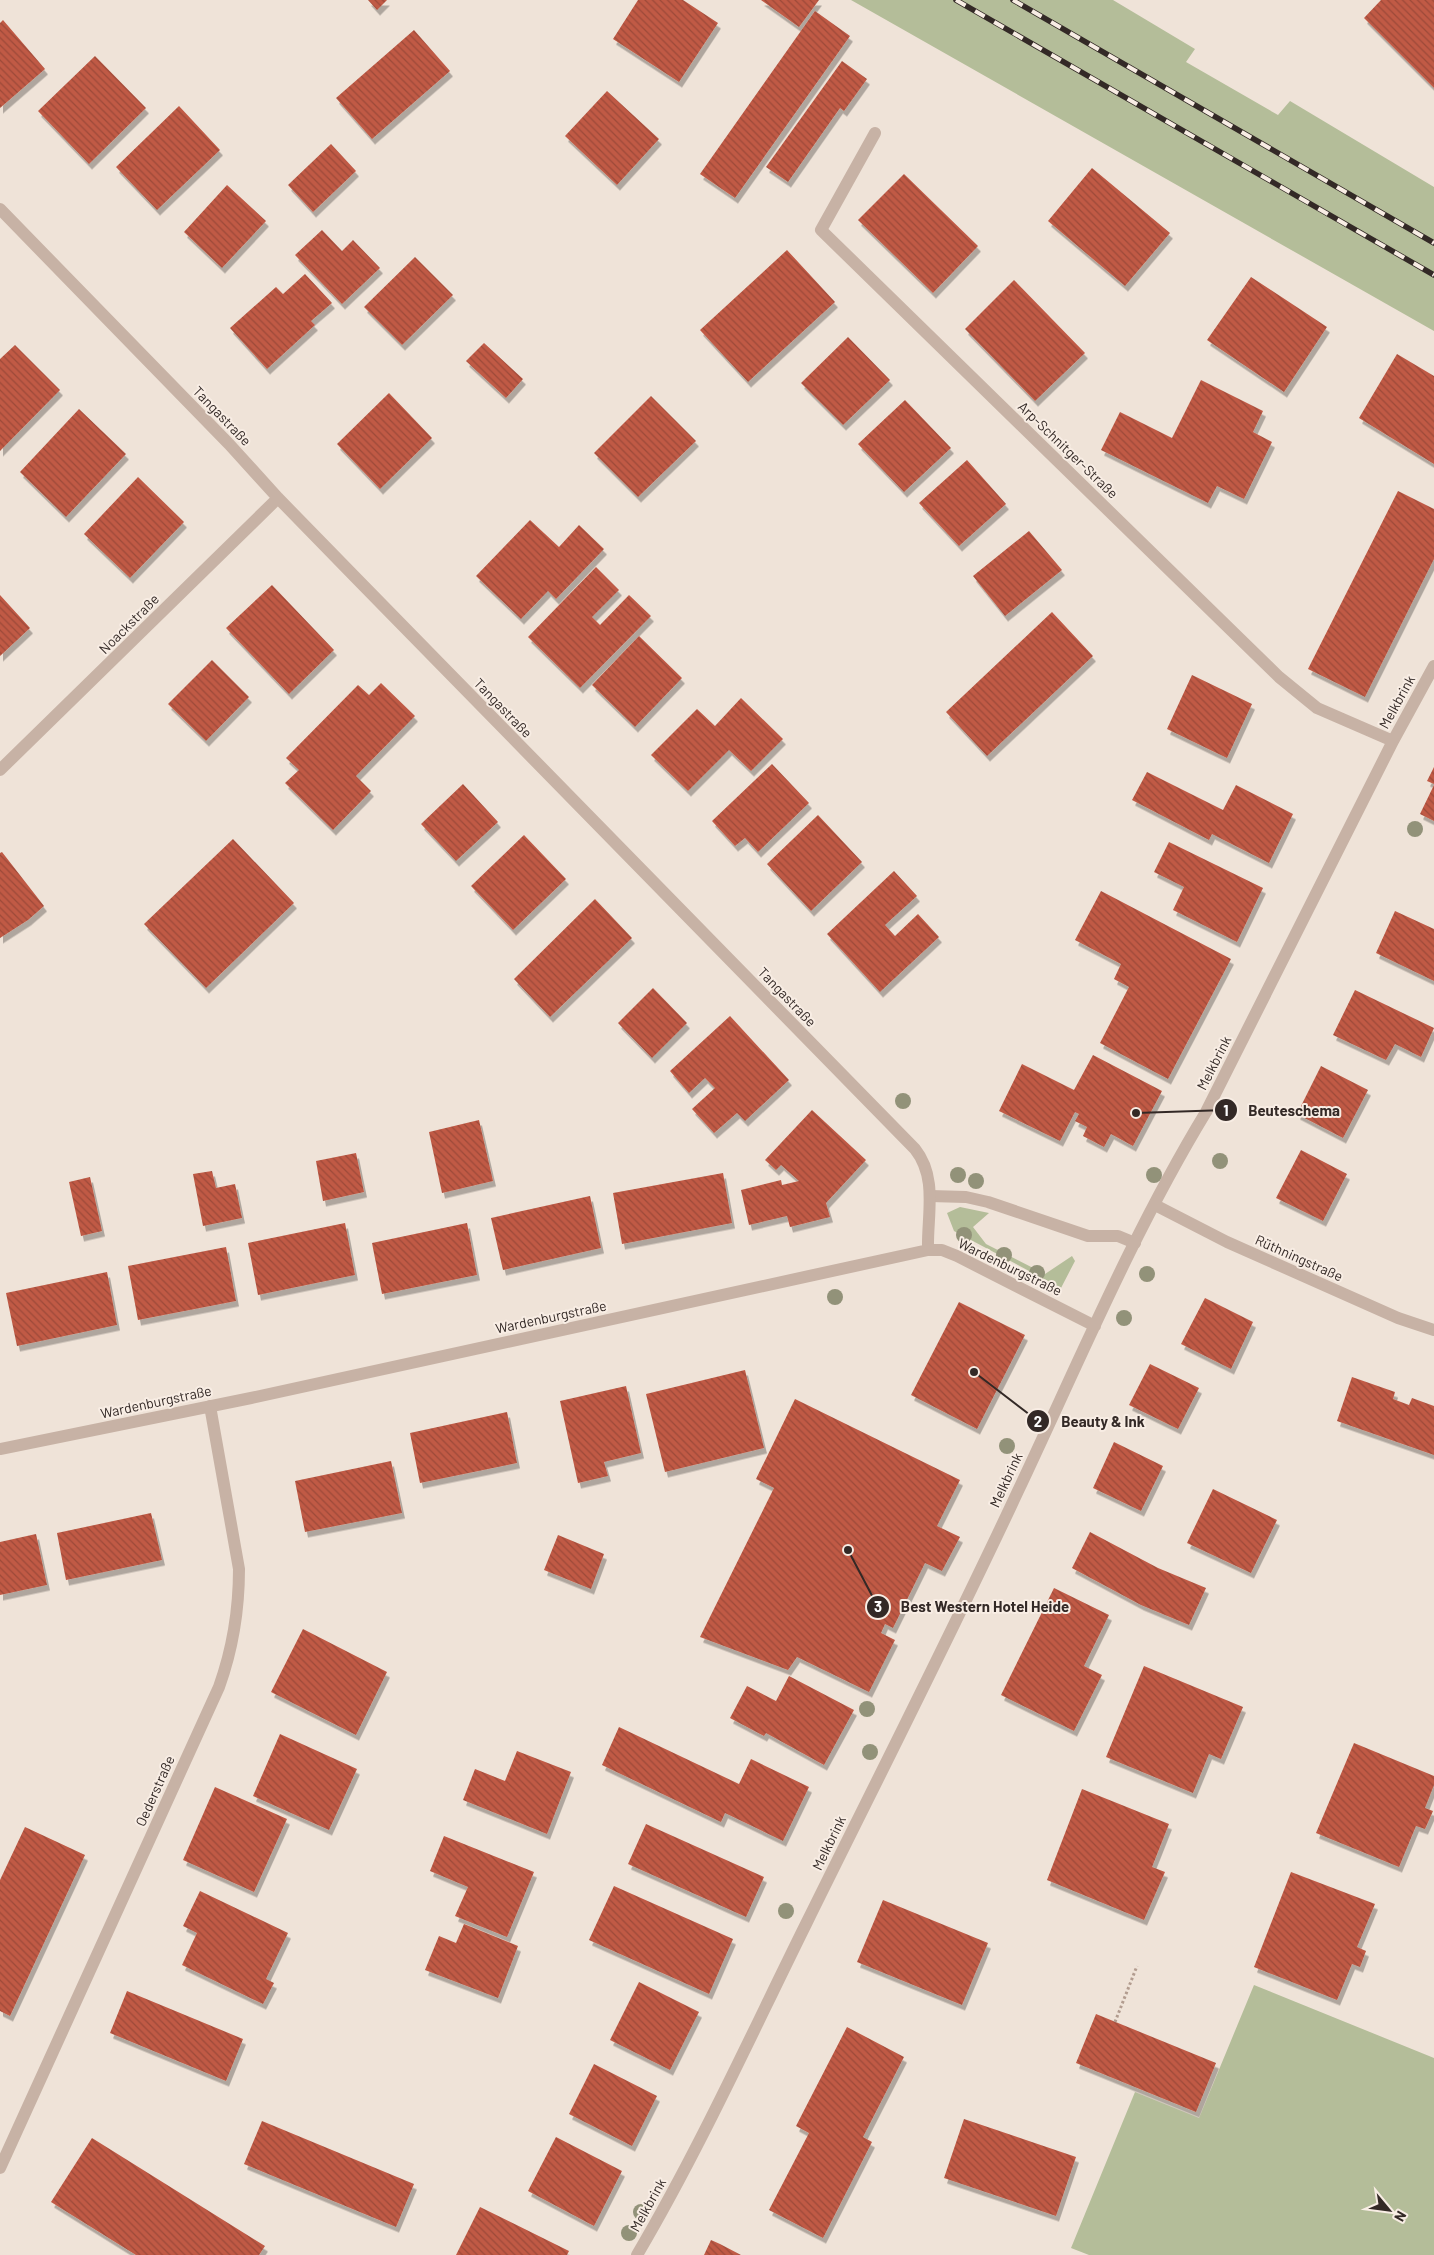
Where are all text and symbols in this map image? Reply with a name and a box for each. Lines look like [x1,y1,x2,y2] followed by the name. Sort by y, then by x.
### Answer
[190,382,255,449] street label: Tangastraße
[1015,398,1122,502] street label: Arp-Schnitger-Straße
[95,590,162,657] street label: Noackstraße
[1375,672,1418,731] street label: Melkbrink
[471,674,536,741] street label: Tangastraße
[755,963,820,1030] street label: Tangastraße
[1193,1033,1234,1093] street label: Melkbrink
[1213,1095,1350,1125] callout: Beuteschema
[1223,1101,1229,1119] text: 1
[1248,1101,1340,1119] text: Beuteschema
[1253,1231,1346,1284] street label: Rüthningstraße
[956,1234,1065,1299] street label: Wardenburgstraße
[494,1296,608,1337] street label: Wardenburgstraße
[99,1381,213,1422] street label: Wardenburgstraße
[1026,1406,1154,1436] callout: Beauty & Ink
[1034,1412,1042,1430] text: 2
[1061,1412,1145,1430] text: Beauty & Ink
[985,1450,1026,1510] street label: Melkbrink
[866,1592,1079,1622] callout: Best Western Hotel Heide
[874,1597,882,1615] text: 3
[901,1597,1069,1615] text: Best Western Hotel Heide
[131,1753,178,1829] street label: Oederstraße
[808,1813,849,1873] street label: Melkbrink
[626,2175,669,2234] street label: Melkbrink
[1364,2185,1414,2235] north arrow
[1391,2208,1410,2225] text: N

